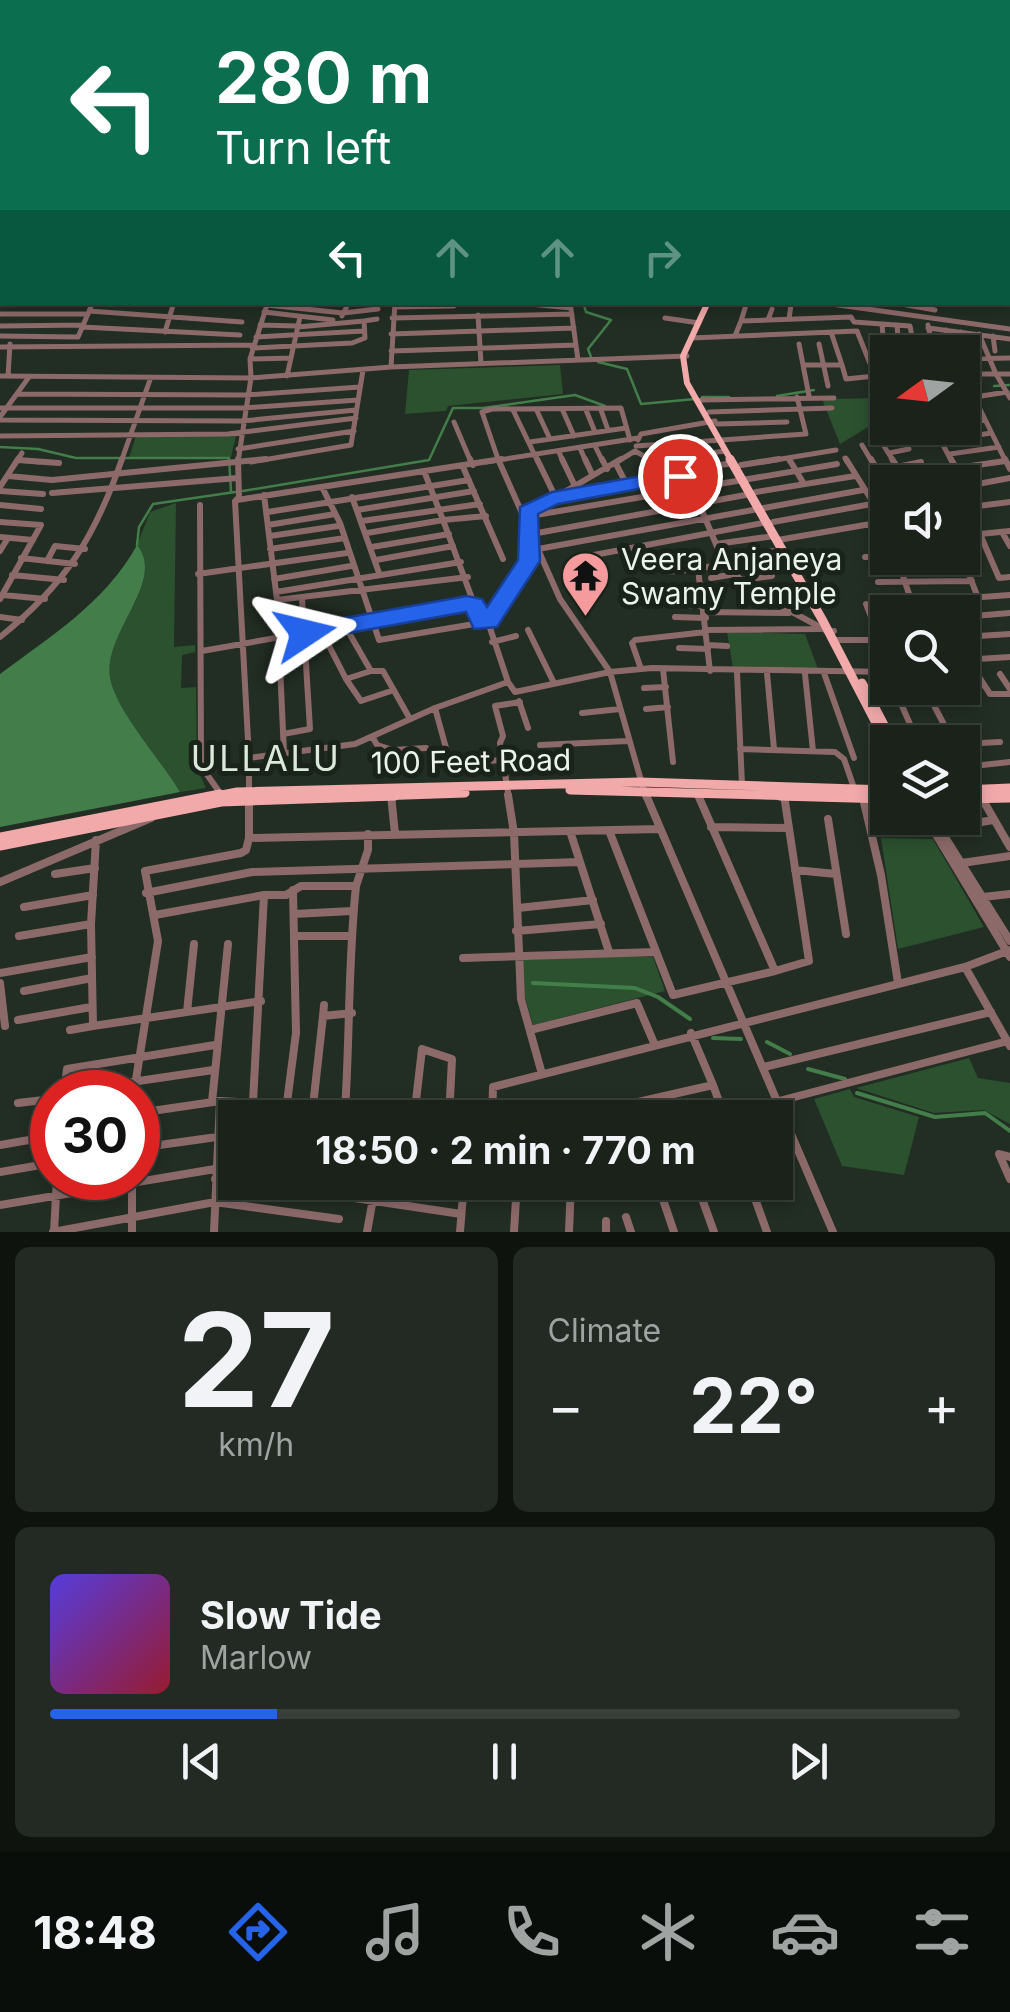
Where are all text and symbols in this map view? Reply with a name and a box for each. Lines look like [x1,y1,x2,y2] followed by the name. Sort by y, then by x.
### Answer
[215,35,432,120] text: 280 m
[50,40,180,170] icon: left
[215,120,391,175] text: Turn left
[320,230,375,285] icon: left
[425,230,480,285] icon: ahead
[530,230,585,285] icon: ahead
[635,230,690,285] icon: right
[870,335,980,445] north arrow
[870,335,980,835] map controls
[638,434,723,519] pin
[653,449,708,504] icon: arrive
[870,465,980,575] button: sound
[621,541,842,611] place label: Veera Anjaneya Swamy Temple
[560,550,612,618] temple icon: Veera Anjaneya Swamy Temple
[253,581,357,685] position arrow
[870,595,980,705] button: search
[870,725,980,835] button: layers
[191,737,341,779] district label: ULLALU
[370,741,572,781] street label: 100 Feet Road
[30,1070,160,1200] speed limit sign: 30
[315,1127,696,1173] text: 18:50 · 2 min · 770 m
[178,1281,335,1438] text: 27
[548,1311,661,1350] text: Climate
[689,1360,818,1451] text: 22°
[548,1373,584,1439] text: −
[924,1373,960,1439] text: +
[218,1425,294,1464] text: km/h
[200,1592,382,1638] text: Slow Tide
[200,1638,312,1677] text: Marlow
[174,1734,229,1789] icon: previous
[477,1734,532,1789] icon: pause
[781,1734,836,1789] icon: next
[223,1897,293,1967] icon: directions
[360,1897,430,1967] icon: music
[497,1897,567,1967] icon: phone
[633,1897,703,1967] icon: climate
[770,1897,840,1967] icon: car
[907,1897,977,1967] icon: filters
[33,1905,157,1960] text: 18:48

